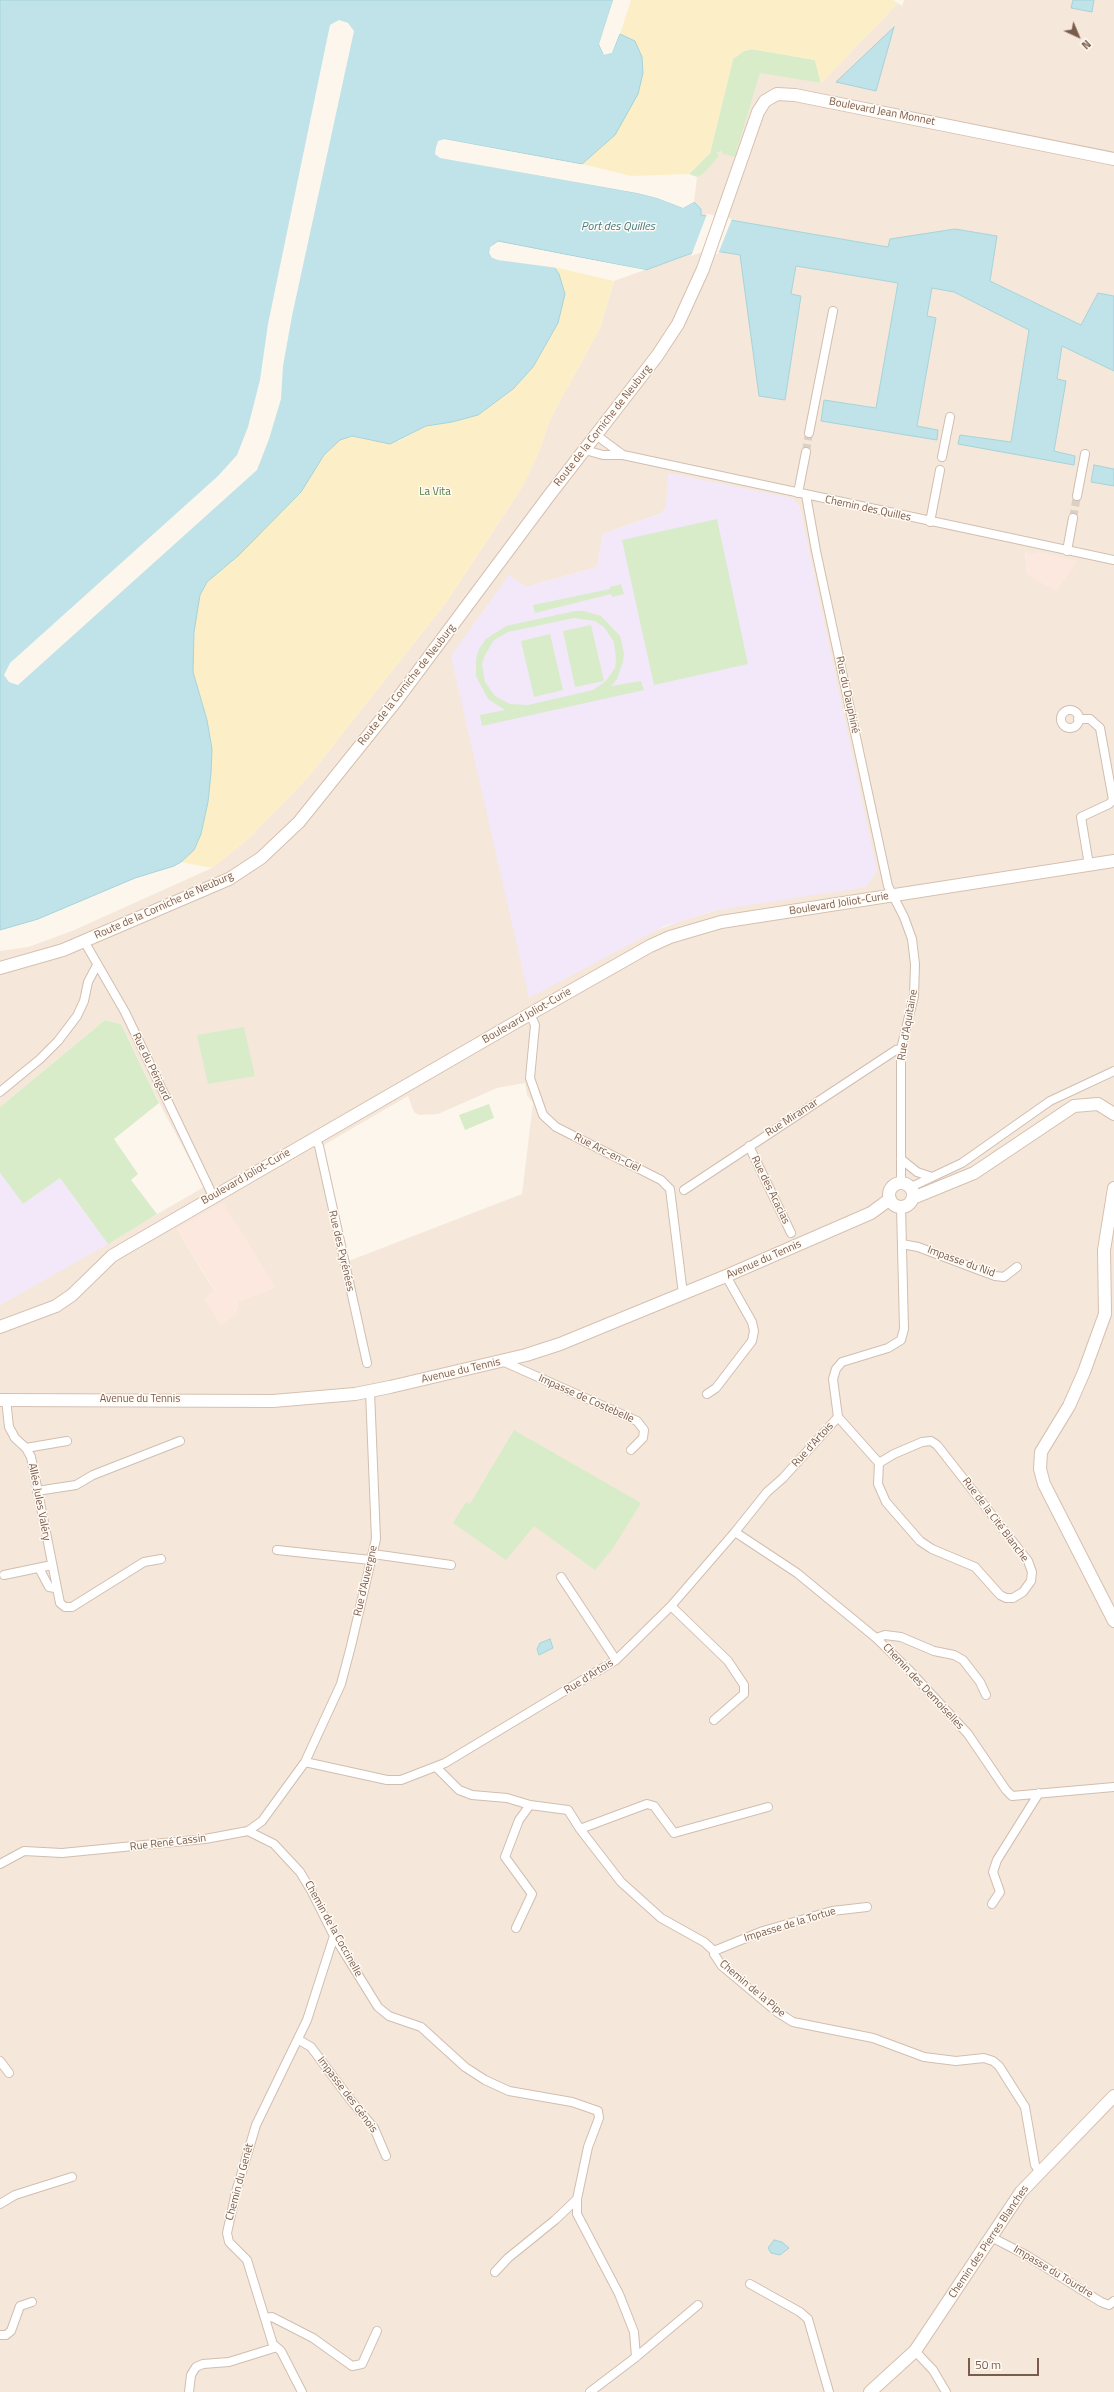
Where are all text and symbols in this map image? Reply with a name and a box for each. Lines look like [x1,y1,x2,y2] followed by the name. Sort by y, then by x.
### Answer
[1058,16,1098,56] north arrow
[1078,36,1095,53] text: N
[828,95,936,129] street label: Boulevard Jean Monnet
[581,220,655,234] water label: Port des Quilles
[551,363,655,489] street label: Route de la Corniche de Neuburg
[419,485,451,499] park label: La Vita
[824,493,912,525] street label: Chemin des Quilles
[355,622,459,748] street label: Route de la Corniche de Neuburg
[832,655,862,735] street label: Rue du Dauphiné
[93,869,235,943] street label: Route de la Corniche de Neuburg
[788,890,890,918] street label: Boulevard Joliot-Curie
[480,985,574,1047] street label: Boulevard Joliot-Curie
[895,988,921,1062] street label: Rue d'Aquitaine
[129,1031,173,1103] street label: Rue du Périgord
[763,1096,821,1140] street label: Rue Miramar
[572,1131,642,1175] street label: Rue Arc-en-Ciel
[199,1146,293,1208] street label: Boulevard Joliot-Curie
[748,1154,792,1226] street label: Rue des Acacias
[325,1209,357,1293] street label: Rue des Pyrénées
[725,1238,803,1282] street label: Avenue du Tennis
[925,1244,997,1280] street label: Impasse du Nid
[420,1356,502,1386] street label: Avenue du Tennis
[536,1372,636,1426] street label: Impasse de Costebelle
[100,1392,180,1406] street label: Avenue du Tennis
[789,1420,837,1470] street label: Rue d'Artois
[25,1462,53,1542] street label: Allée Jules Valéry
[959,1475,1031,1565] street label: Rue de la Cité Blanche
[351,1544,381,1618] street label: Rue d'Auvergne
[880,1641,966,1733] street label: Chemin des Demoiselles
[562,1657,616,1697] street label: Rue d'Artois
[129,1832,207,1854] street label: Rue René Cassin
[301,1879,365,1979] street label: Chemin de la Coccinelle
[742,1905,838,1945] street label: Impasse de la Tortue
[716,1958,788,2020] street label: Chemin de la Pipe
[314,2054,380,2136] street label: Impasse des Génois
[223,2142,257,2222] street label: Chemin du Genêt
[946,2183,1032,2301] street label: Chemin des Pierres Blanches
[1011,2243,1095,2301] street label: Impasse du Tourdre
[970,2350,1041,2376] scale bar
[975,2355,1001,2374] text: 50 m

